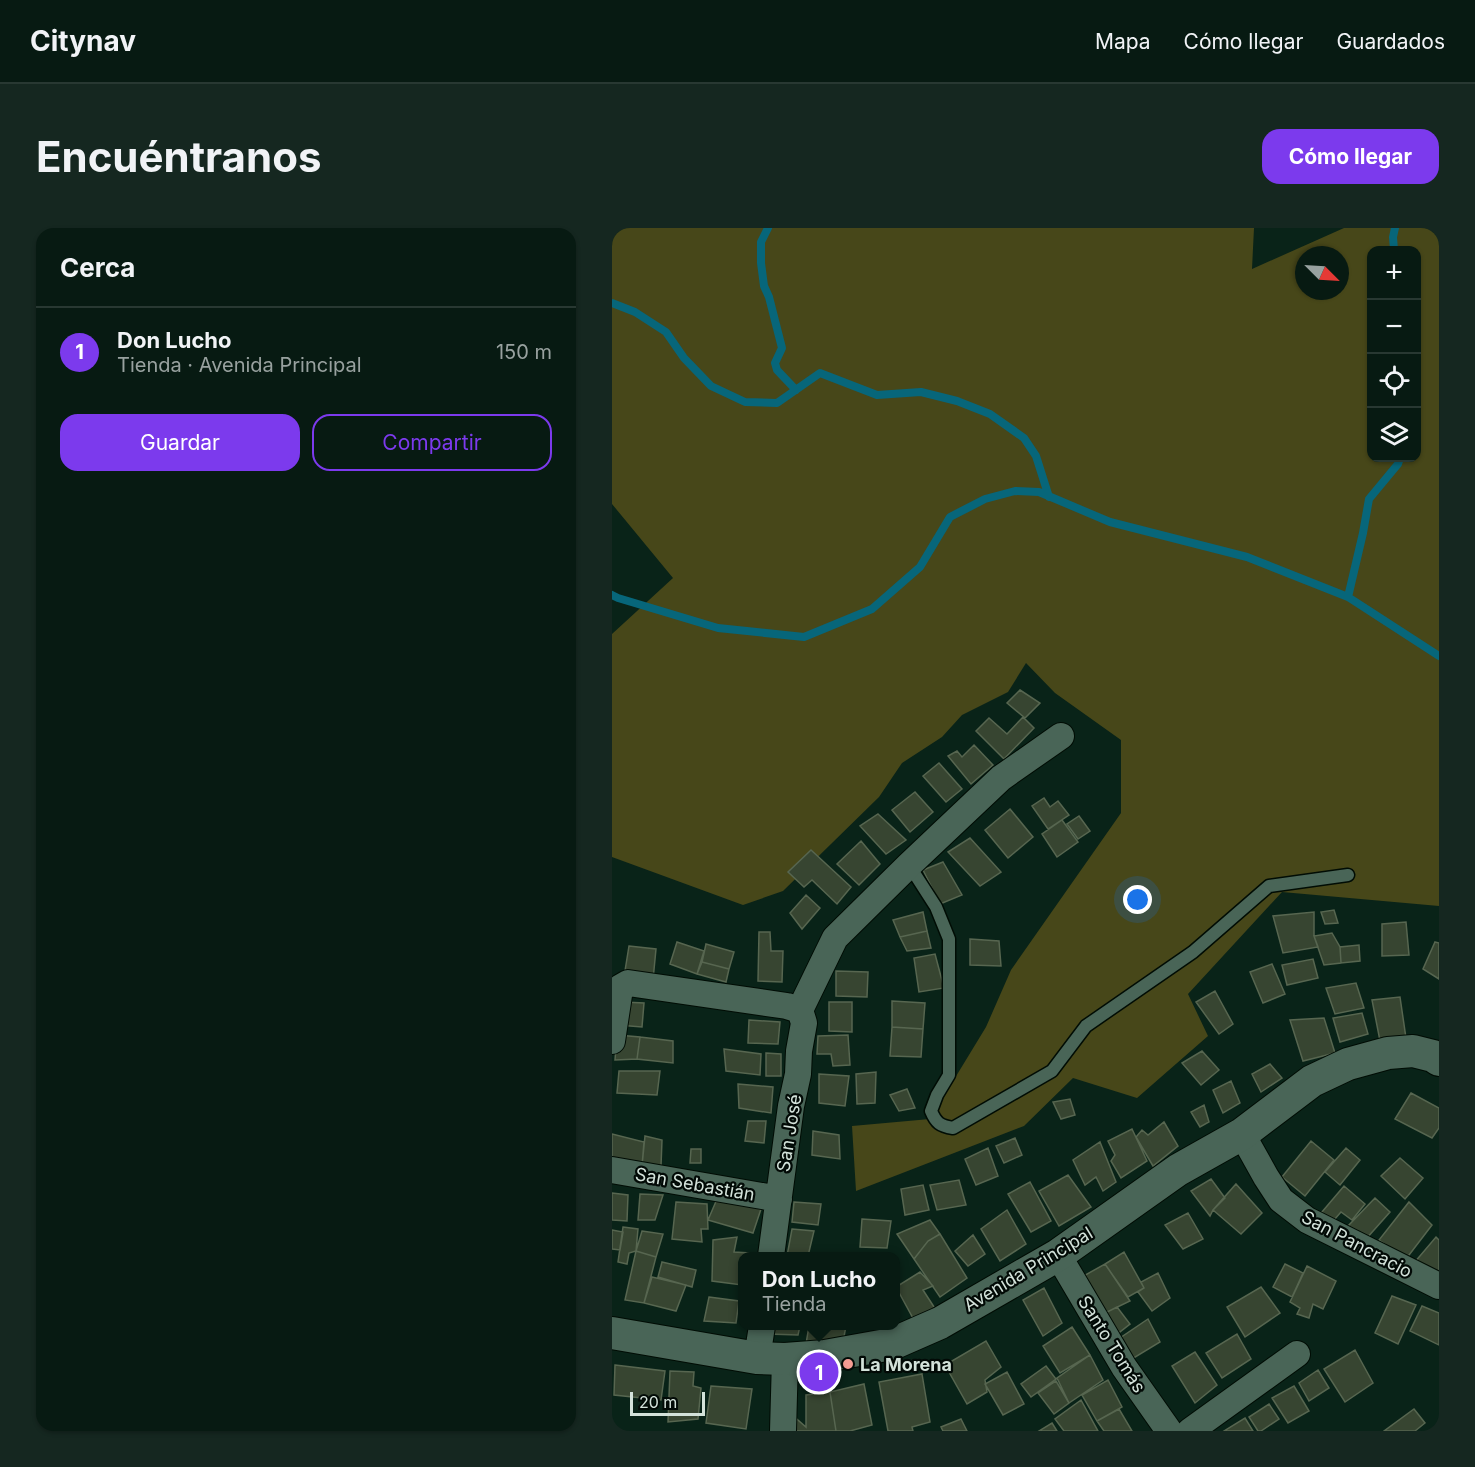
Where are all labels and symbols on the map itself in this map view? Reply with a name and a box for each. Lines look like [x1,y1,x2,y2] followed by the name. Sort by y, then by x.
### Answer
[1295,246,1349,300] north arrow
[1123,885,1152,914] your location
[772,1093,806,1173] street label: San José
[633,1163,757,1205] street label: San Sebastián
[1298,1206,1416,1282] street label: San Pancracio
[960,1222,1096,1316] street label: Avenida Principal
[1074,1292,1150,1396] street label: Santo Tomás
[800,1350,838,1394] pin: 1
[860,1354,952,1375] place label: La Morena
[841,1357,855,1371] marker: La Morena
[630,1389,705,1416] scale bar

